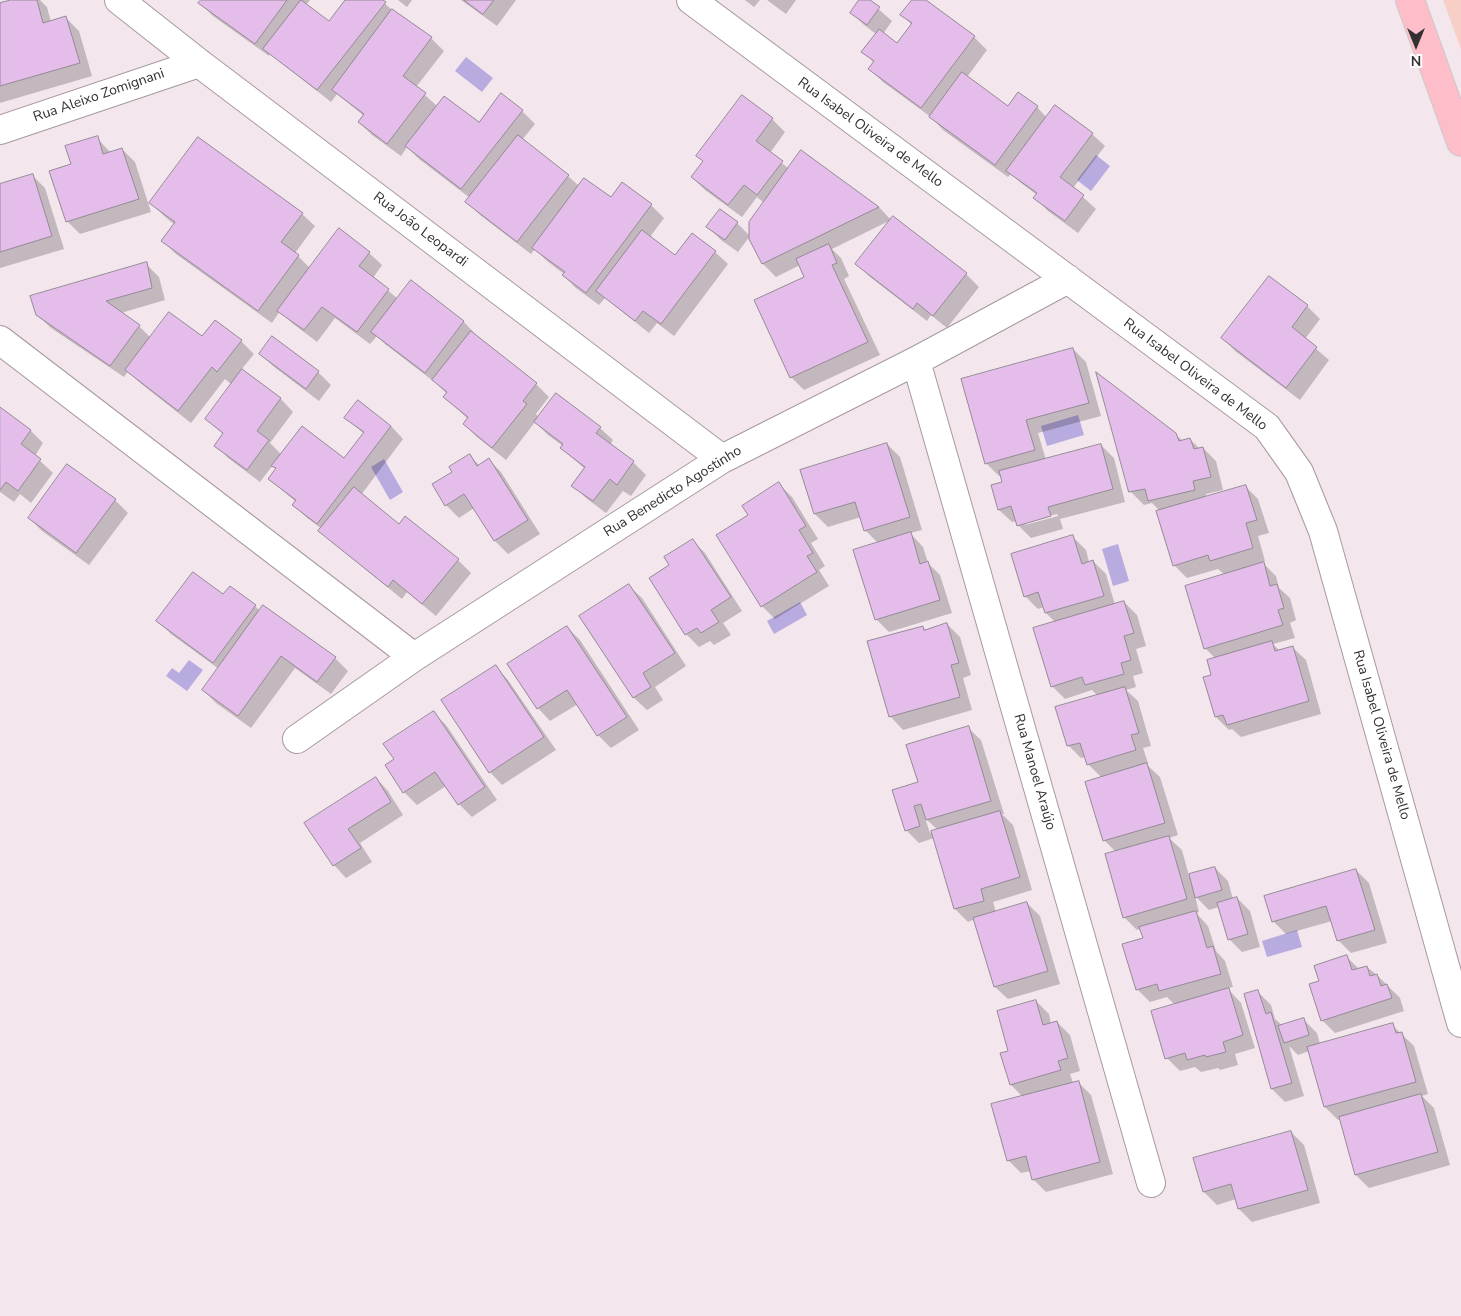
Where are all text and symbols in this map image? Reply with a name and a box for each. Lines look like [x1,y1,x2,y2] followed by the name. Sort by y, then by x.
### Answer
[1391,20,1441,70] north arrow
[1411,51,1421,70] text: N
[31,66,167,126] street label: Rua Aleixo Zomignani
[794,75,946,191] street label: Rua Isabel Oliveira de Mello
[369,189,471,271] street label: Rua João Leopardi
[1120,315,1270,435] street label: Rua Isabel Oliveira de Mello
[601,443,745,541] street label: Rua Benedicto Agostinho
[1349,648,1413,822] street label: Rua Isabel Oliveira de Mello
[1009,712,1059,832] street label: Rua Manoel Araújo

